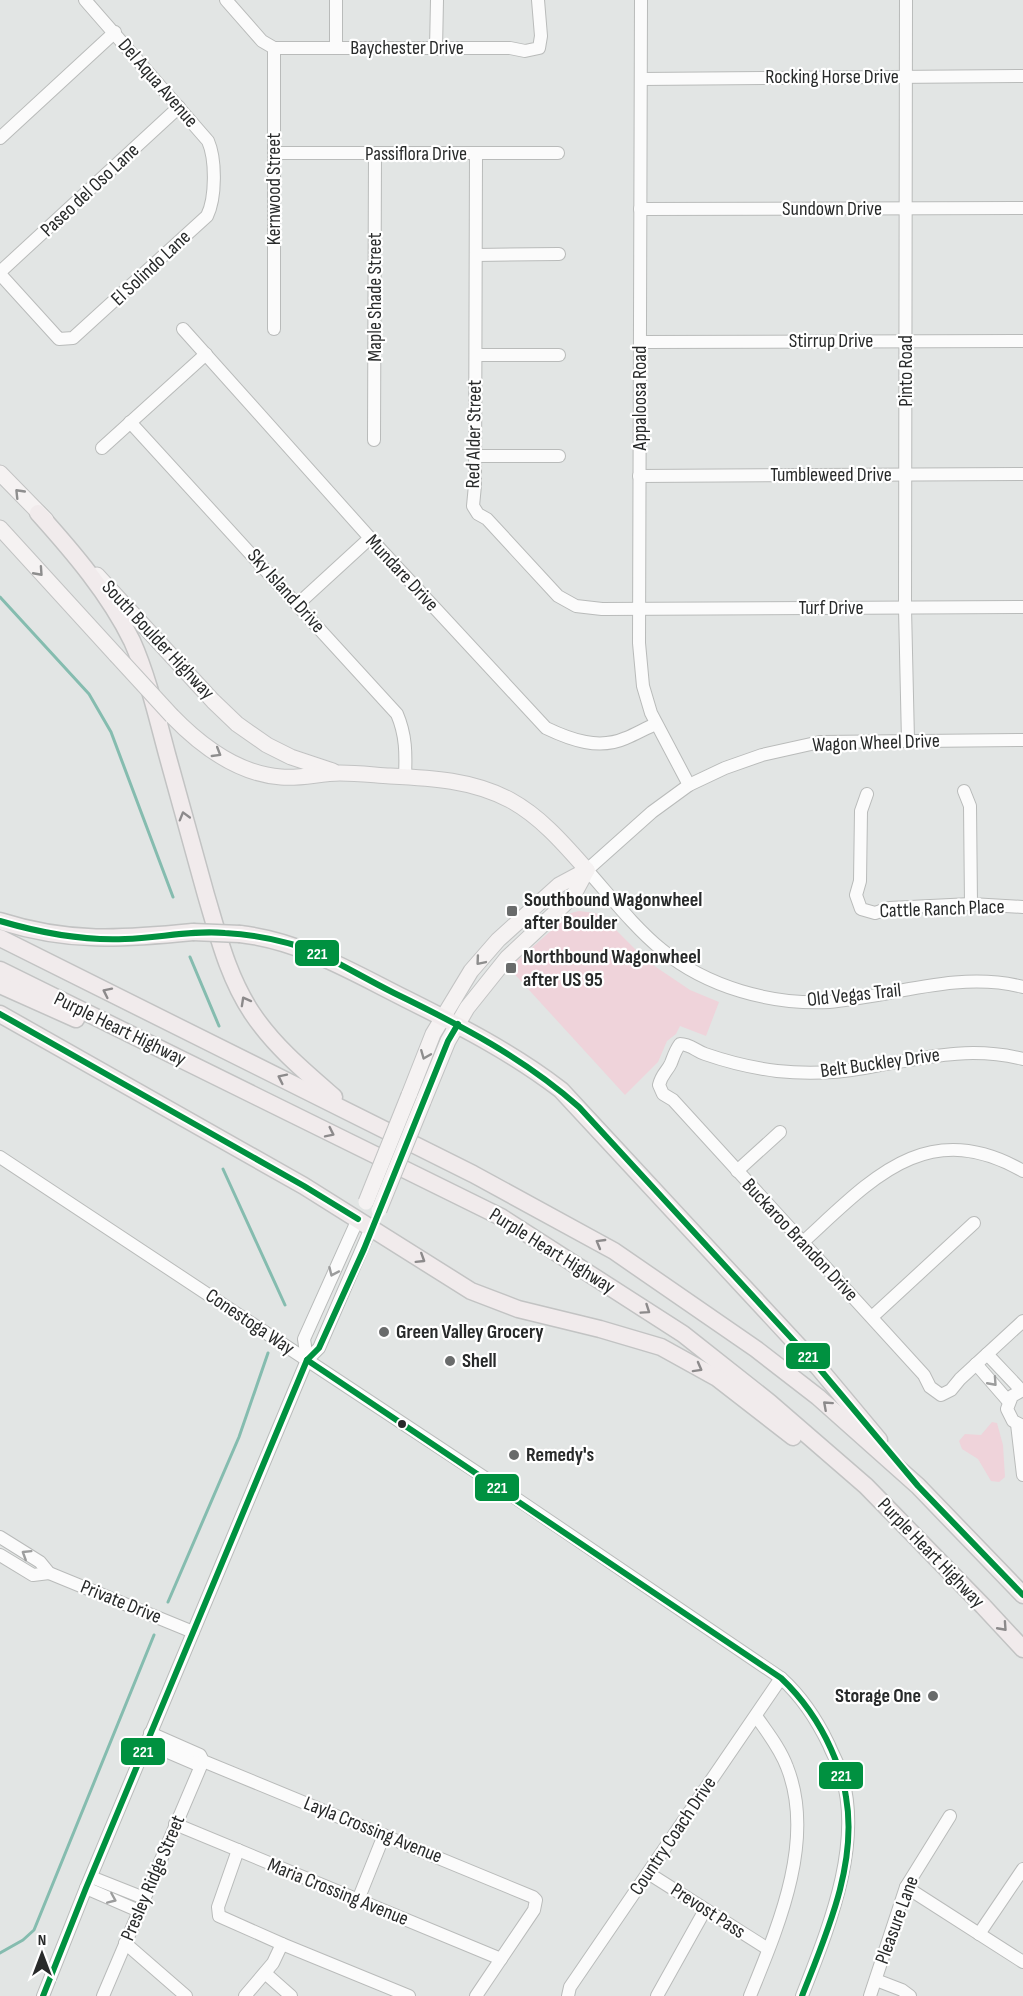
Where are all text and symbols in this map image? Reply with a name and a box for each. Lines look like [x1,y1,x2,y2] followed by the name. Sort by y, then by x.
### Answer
[113,34,203,132] street label: Del Aqua Avenue
[350,36,464,60] street label: Baychester Drive
[765,65,899,89] street label: Rocking Horse Drive
[262,133,286,245] street label: Kernwood Street
[36,138,144,242] street label: Paseo del Oso Lane
[365,142,467,166] street label: Passiflora Drive
[782,197,882,221] street label: Sundown Drive
[106,225,196,311] street label: El Solindo Lane
[363,232,387,362] street label: Maple Shade Street
[789,329,873,353] street label: Stirrup Drive
[894,335,918,407] street label: Pinto Road
[628,346,652,451] street label: Appaloosa Road
[461,379,487,489] street label: Red Alder Street
[770,463,892,487] street label: Tumbleweed Drive
[15,489,26,499] one-way arrow
[360,530,444,616] street label: Mundare Drive
[242,544,330,638] street label: Sky Island Drive
[32,565,43,575] one-way arrow
[97,575,220,705] street label: South Boulder Highway
[799,596,863,620] street label: Turf Drive
[812,729,940,757] street label: Wagon Wheel Drive
[211,746,221,758] one-way arrow
[179,811,191,822] one-way arrow
[524,888,702,935] place label: Southbound Wagonwheel after Boulder
[879,895,1005,923] street label: Cattle Ranch Place
[505,904,519,918] marker: Southbound Wagonwheel after Boulder
[294,939,340,967] line badge: 221
[307,945,328,964] text: 221
[523,945,701,992] place label: Northbound Wagonwheel after US 95
[476,954,487,965] one-way arrow
[504,961,518,975] marker: Northbound Wagonwheel after US 95
[806,978,902,1012] street label: Old Vegas Trail
[50,987,190,1071] street label: Purple Heart Highway
[103,987,114,999] one-way arrow
[241,997,252,1007] one-way arrow
[819,1043,941,1083] street label: Belt Buckley Drive
[420,1049,432,1060] one-way arrow
[277,1074,288,1086] one-way arrow
[324,1126,335,1138] one-way arrow
[737,1173,863,1307] street label: Buckaroo Brandon Drive
[485,1203,619,1299] street label: Purple Heart Highway
[596,1239,606,1250] one-way arrow
[415,1252,425,1264] one-way arrow
[329,1266,341,1277] one-way arrow
[201,1283,299,1361] street label: Conestoga Way
[640,1303,651,1314] one-way arrow
[396,1320,544,1344] place label: Green Valley Grocery
[377,1325,391,1339] marker: Green Valley Grocery
[785,1342,831,1370] line badge: 221
[798,1348,819,1367] text: 221
[462,1349,497,1373] place label: Shell
[443,1354,457,1368] marker: Shell
[692,1361,702,1372] one-way arrow
[986,1376,997,1386] one-way arrow
[823,1401,834,1412] one-way arrow
[396,1418,408,1430] unlabelled marker
[526,1443,595,1467] place label: Remedy's
[507,1448,521,1462] marker: Remedy's
[474,1473,520,1502] line badge: 221
[487,1479,508,1498] text: 221
[872,1493,990,1613] street label: Purple Heart Highway
[22,1549,32,1561] one-way arrow
[77,1575,165,1629] street label: Private Drive
[996,1621,1007,1631] one-way arrow
[835,1684,921,1708] place label: Storage One
[926,1689,940,1703] marker: Storage One
[120,1737,166,1766] line badge: 221
[133,1743,154,1762] text: 221
[818,1761,864,1790] line badge: 221
[831,1767,852,1786] text: 221
[624,1772,722,1900] street label: Country Coach Drive
[300,1791,446,1869] street label: Layla Crossing Avenue
[116,1812,190,1944] street label: Presley Ridge Street
[264,1853,412,1931] street label: Maria Crossing Avenue
[870,1873,924,1967] street label: Pleasure Lane
[666,1878,750,1944] street label: Prevost Pass
[106,1892,117,1904] one-way arrow
[12,1924,72,1984] north arrow
[38,1931,46,1950] text: N

